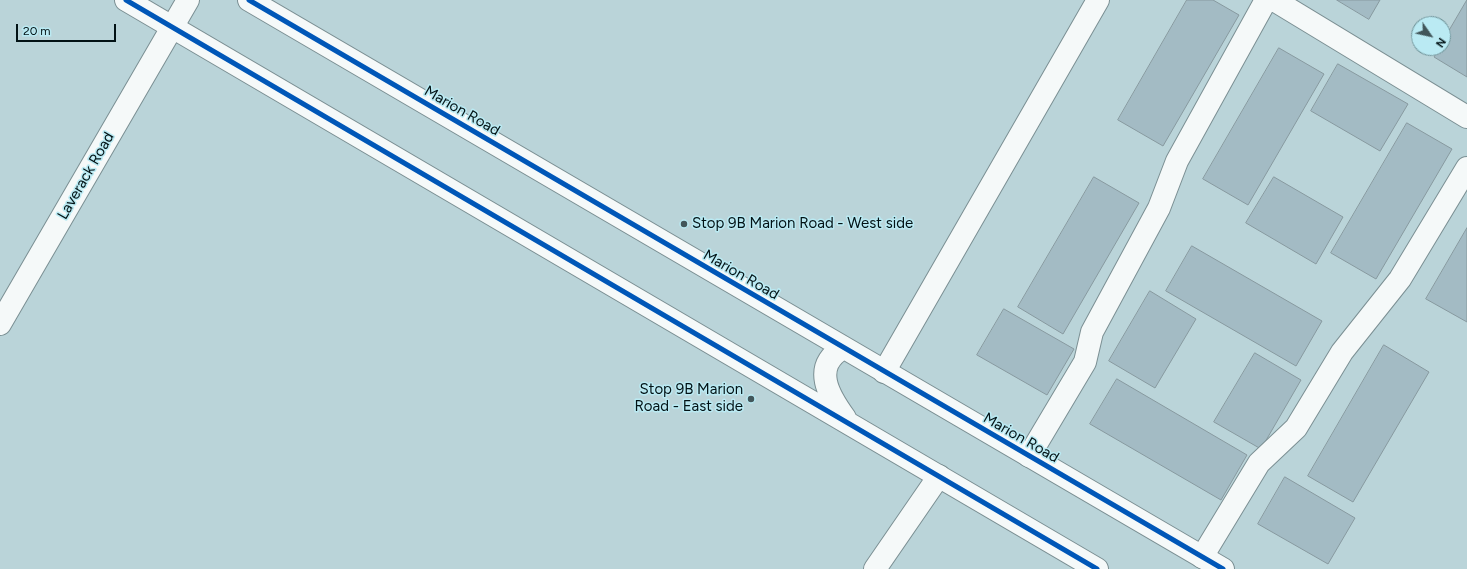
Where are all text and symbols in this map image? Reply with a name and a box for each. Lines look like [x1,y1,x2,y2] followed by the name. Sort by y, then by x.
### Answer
[18,16,118,42] scale bar
[1411,16,1451,56] north arrow
[23,24,51,38] text: 20 m
[1433,35,1448,50] text: N
[421,82,503,140] street label: Marion Road
[54,129,118,223] street label: Laverack Road
[692,215,913,233] place label: Stop 9B Marion Road - West side
[679,219,689,229] marker: Stop 9B Marion Road - West side
[700,246,782,304] street label: Marion Road
[634,381,743,416] place label: Stop 9B Marion Road - East side
[746,394,756,404] marker: Stop 9B Marion Road - East side
[980,409,1062,467] street label: Marion Road

